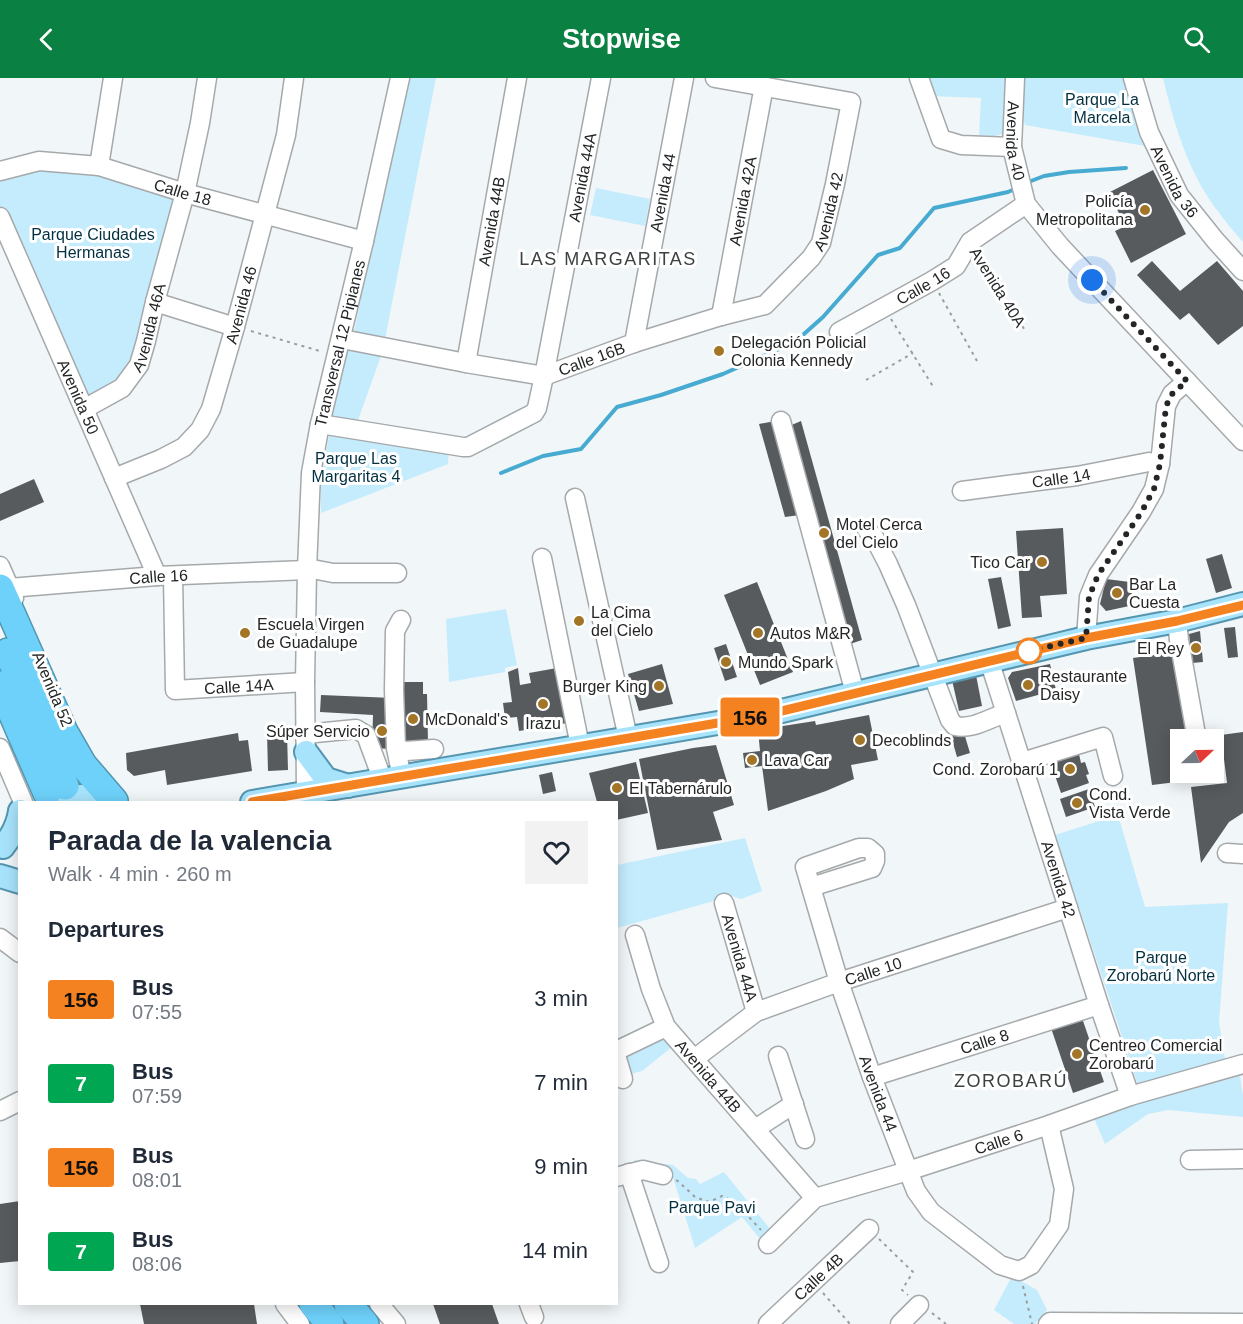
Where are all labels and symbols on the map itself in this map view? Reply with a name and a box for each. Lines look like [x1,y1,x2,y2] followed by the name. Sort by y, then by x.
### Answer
[1065,91,1139,126] park label: Parque La Marcela
[1003,101,1028,182] street label: Avenida 40
[566,131,599,223] street label: Avenida 44A
[1148,143,1201,221] street label: Avenida 36
[647,152,679,234] street label: Avenida 44
[726,155,760,247] street label: Avenida 42A
[810,171,846,254] street label: Avenida 42
[476,175,508,267] street label: Avenida 44B
[152,176,213,209] street label: Calle 18
[1036,193,1133,228] place label: Policía Metropolitana
[1138,203,1152,217] marker: Policía Metropolitana
[31,226,155,261] park label: Parque Ciudades Hermanas
[966,244,1029,330] street label: Avenida 40A
[519,249,697,269] district label: LAS MARGARITAS
[312,258,368,429] street label: Transversal 12 Pipianes
[223,264,260,346] street label: Avenida 46
[894,264,953,308] street label: Calle 16
[1077,265,1107,295] your location
[129,281,169,375] street label: Avenida 46A
[731,334,866,369] place label: Delegación Policial Colonia Kennedy
[556,339,627,379] street label: Calle 16B
[712,344,726,358] marker: Delegación Policial Colonia Kennedy
[54,357,102,437] street label: Avenida 50
[312,450,401,485] park label: Parque Las Margaritas 4
[1031,466,1092,491] street label: Calle 14
[836,516,922,551] place label: Motel Cerca del Cielo
[817,526,831,540] marker: Motel Cerca del Cielo
[970,554,1031,571] place label: Tico Car
[1035,555,1049,569] marker: Tico Car
[129,567,188,587] street label: Calle 16
[1129,576,1180,611] place label: Bar La Cuesta
[1110,586,1124,600] marker: Bar La Cuesta
[591,604,653,639] place label: La Cima del Cielo
[572,614,586,628] marker: La Cima del Cielo
[257,616,364,651] place label: Escuela Virgen de Guadalupe
[770,625,851,642] place label: Autos M&R
[238,626,252,640] marker: Escuela Virgen de Guadalupe
[751,626,765,640] marker: Autos M&R
[1016,638,1042,664] unlabelled marker
[1137,640,1184,657] place label: El Rey
[1189,641,1203,655] marker: El Rey
[29,649,76,729] street label: Avenida 52
[738,654,834,671] place label: Mundo Spark
[719,655,733,669] marker: Mundo Spark
[1040,668,1127,703] place label: Restaurante Daisy
[204,676,274,697] street label: Calle 14A
[563,678,647,695] place label: Burger King
[1021,678,1035,692] marker: Restaurante Daisy
[652,679,666,693] marker: Burger King
[536,697,550,711] marker: Irazu
[716,698,784,736] line badge: 156
[425,711,508,728] place label: McDonald's
[406,712,420,726] marker: McDonald's
[525,715,561,732] place label: Irazu
[266,723,370,740] place label: Súper Servicio
[375,724,389,738] marker: Súper Servicio
[1170,729,1224,783] north arrow
[872,732,951,749] place label: Decoblinds
[853,733,867,747] marker: Decoblinds
[764,752,830,769] place label: Lava Car
[745,753,759,767] marker: Lava Car
[933,761,1058,778] place label: Cond. Zorobarú 1
[1063,762,1077,776] marker: Cond. Zorobarú 1
[629,780,732,797] place label: El Tabernárulo
[610,781,624,795] marker: El Tabernárulo
[1089,786,1171,821] place label: Cond. Vista Verde
[1070,796,1084,810] marker: Cond. Vista Verde
[1038,839,1079,920] street label: Avenida 42
[719,912,761,1004] street label: Avenida 44A
[1107,949,1215,984] park label: Parque Zorobarú Norte
[843,954,904,989] street label: Calle 10
[958,1026,1011,1057] street label: Calle 8
[672,1036,744,1116] street label: Avenida 44B
[1089,1037,1222,1072] place label: Centreo Comercial Zorobarú
[1070,1047,1084,1061] marker: Centreo Comercial Zorobarú
[856,1053,900,1134] street label: Avenida 44
[954,1070,1068,1091] district label: ZOROBARÚ
[973,1126,1025,1158] street label: Calle 6
[668,1199,756,1216] park label: Parque Pavi
[791,1250,846,1304] street label: Calle 4B

